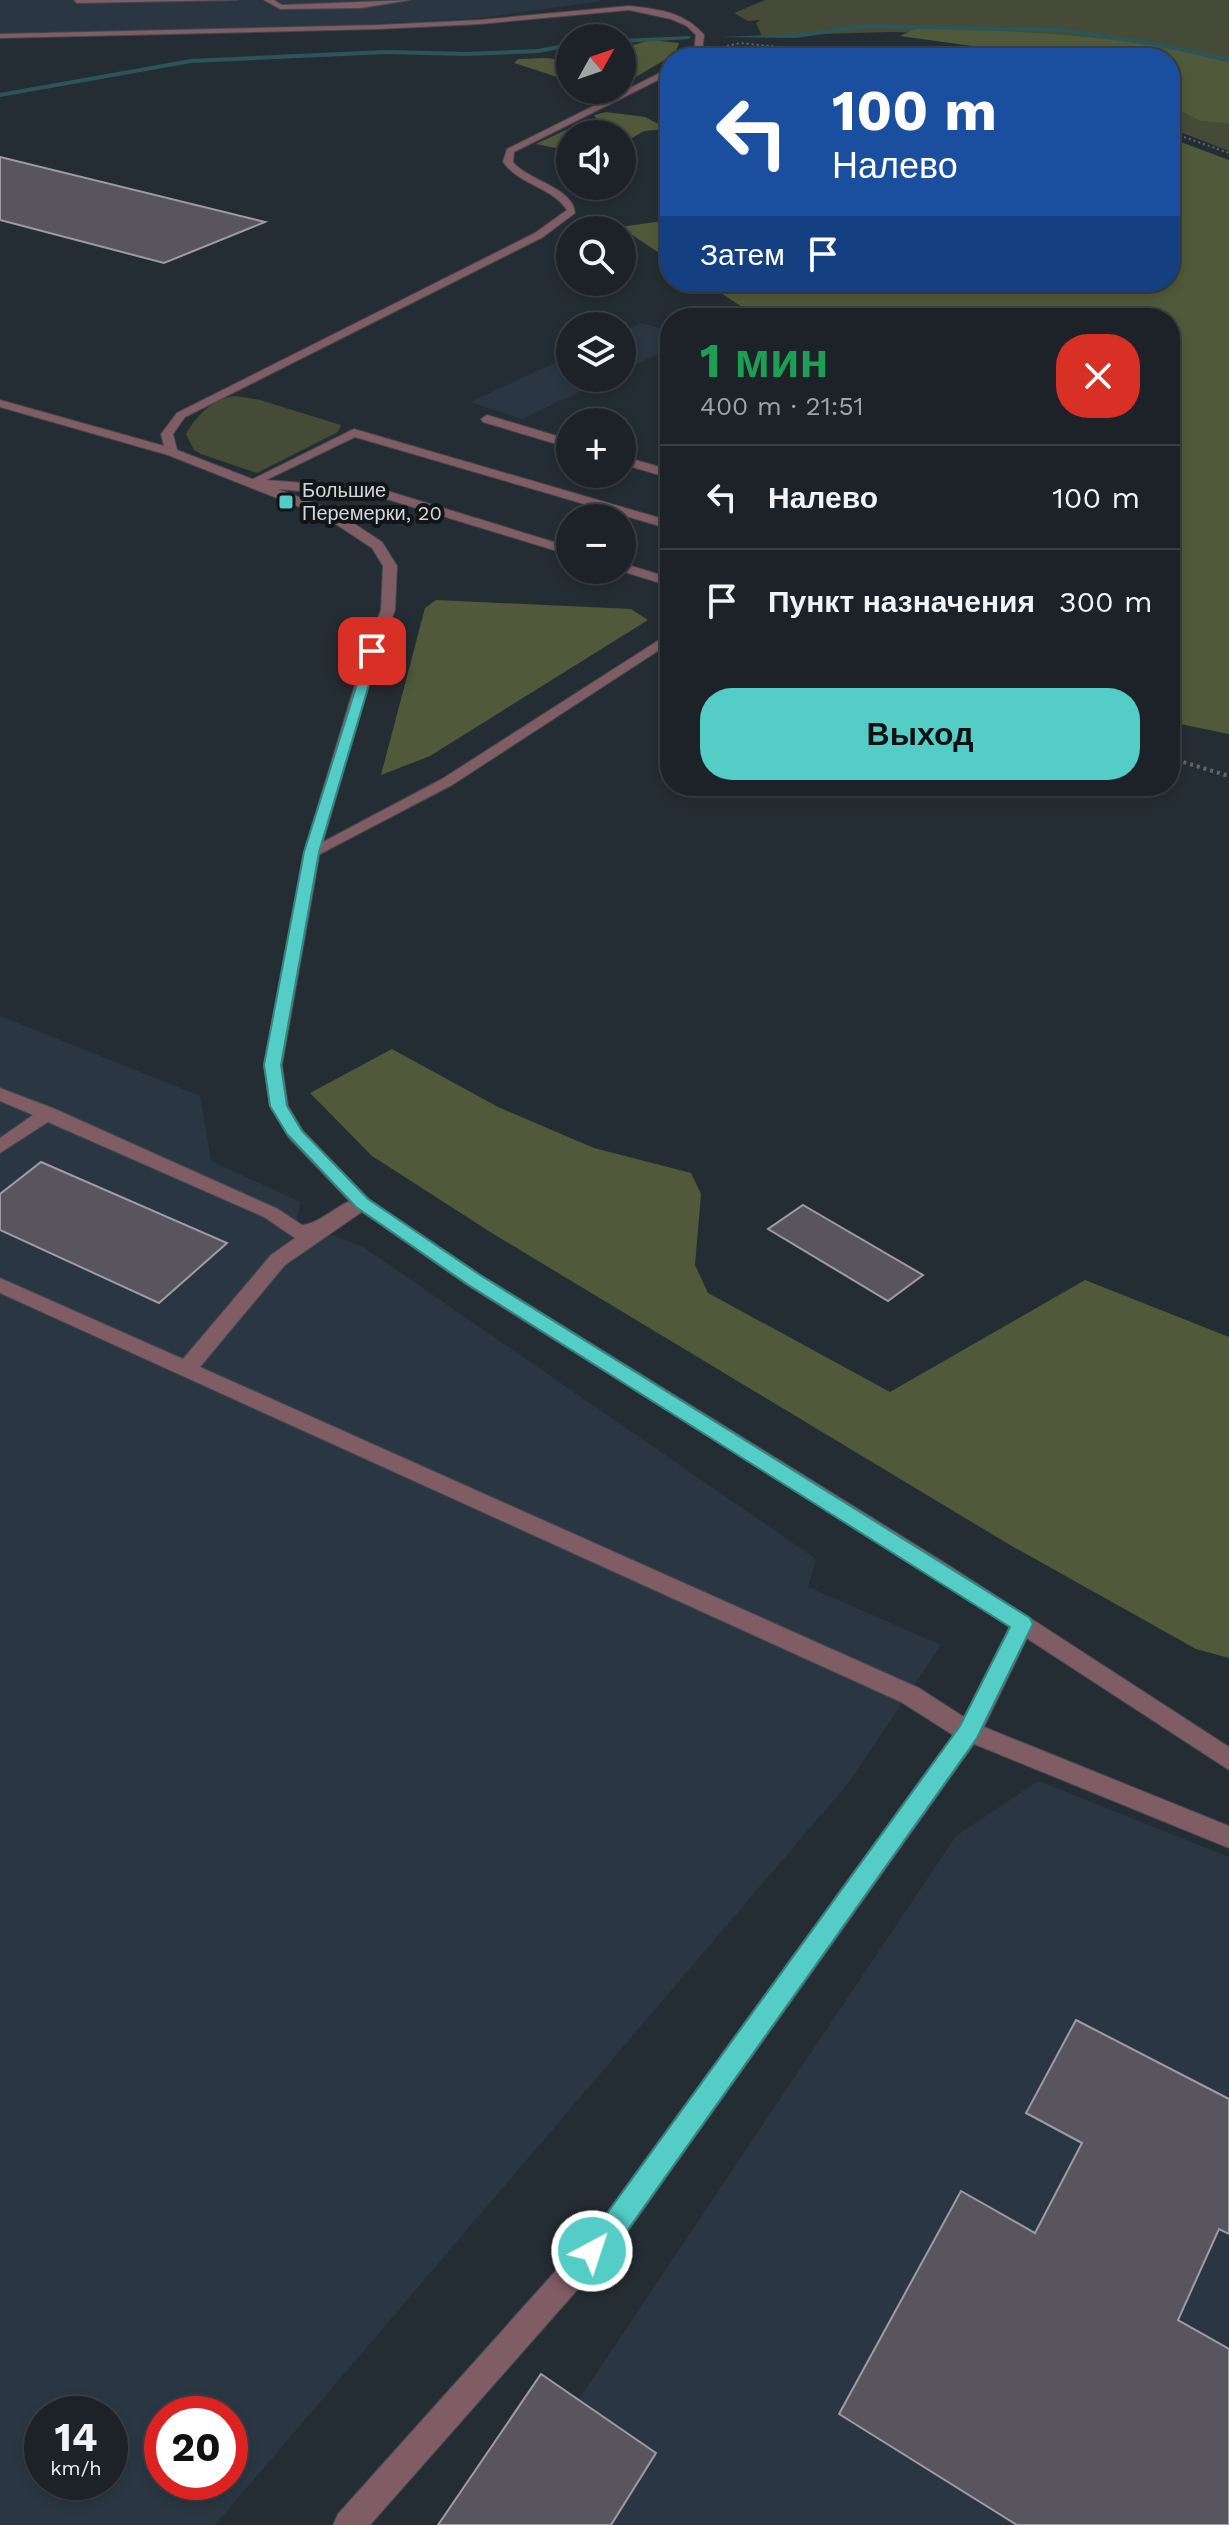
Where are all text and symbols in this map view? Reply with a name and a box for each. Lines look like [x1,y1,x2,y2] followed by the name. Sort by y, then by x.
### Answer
[556,24,636,104] north arrow
[556,24,636,584] map controls
[832,78,997,144] text: 100 m
[700,80,804,184] icon: left
[556,120,636,200] button: sound
[832,145,958,187] text: Налево
[556,216,636,296] button: search
[801,232,845,276] icon: arrive
[700,237,785,272] text: Затем
[556,312,636,392] button: layers
[700,332,828,389] text: 1 мин
[1056,334,1140,418] button: close
[700,391,864,421] text: 400 m · 21:51
[556,408,636,488] button: +
[700,475,744,519] icon: left
[302,478,442,525] place label: Большие Перемерки, 20
[768,480,878,515] text: Налево
[1052,480,1140,515] text: 100 m
[277,493,295,511] marker: Большие Перемерки, 20
[556,504,636,584] button: −
[700,579,744,623] icon: arrive
[768,584,1035,619] text: Пункт назначения
[1059,584,1153,619] text: 300 m
[338,617,406,685] pin
[350,629,394,673] icon: arrive
[700,688,1140,780] button: Выход
[550,2209,634,2293] position arrow
[144,2396,248,2500] speed limit sign: 20
[54,2414,98,2461] text: 14
[50,2456,102,2480] text: km/h

